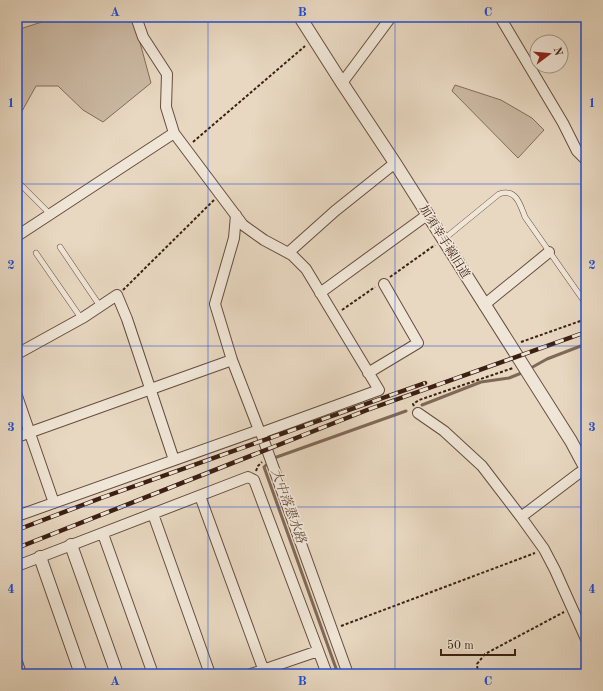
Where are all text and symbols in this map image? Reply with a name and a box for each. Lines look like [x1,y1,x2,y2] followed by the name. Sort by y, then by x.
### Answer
[110,6,120,19] text: A
[297,6,307,19] text: B
[484,6,492,19] text: C
[529,34,569,74] north arrow
[551,46,564,58] text: N
[7,97,15,110] text: 1
[588,97,596,110] text: 1
[417,202,473,281] street label: 加須幸手線旧道
[7,259,15,272] text: 2
[588,259,596,272] text: 2
[7,421,15,434] text: 3
[588,421,596,434] text: 3
[269,467,309,546] water label: 大中落悪水路
[7,583,15,596] text: 4
[588,583,596,596] text: 4
[441,631,515,657] scale bar
[447,639,474,652] text: 50 m
[110,675,120,688] text: A
[297,675,307,688] text: B
[484,675,492,688] text: C

